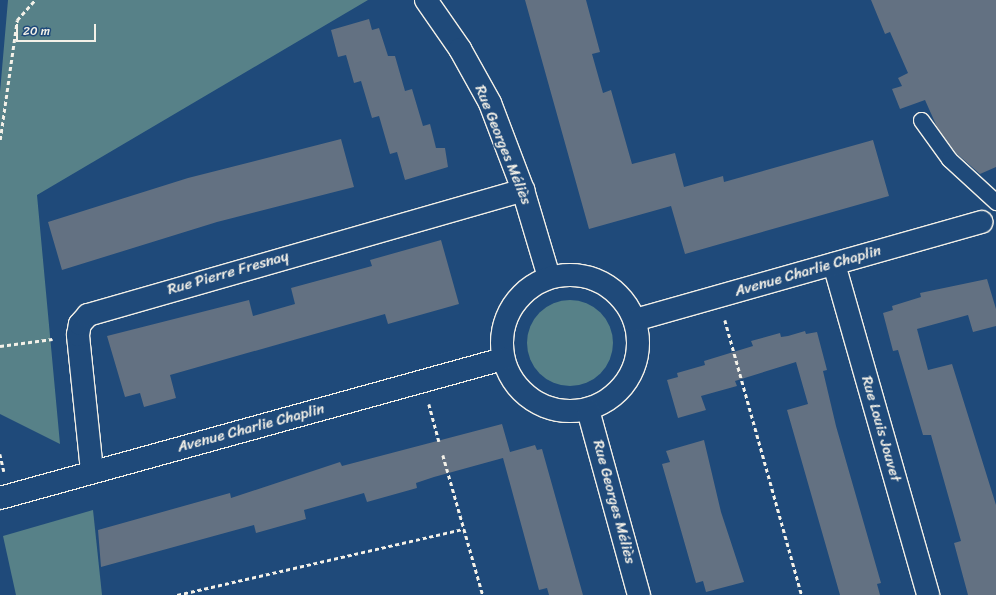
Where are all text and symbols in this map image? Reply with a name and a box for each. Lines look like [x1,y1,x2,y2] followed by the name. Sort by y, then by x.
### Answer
[18,16,98,42] scale bar
[23,20,50,42] text: 20 m
[471,83,535,207] street label: Rue Georges Méliès
[733,241,883,301] street label: Avenue Charlie Chaplin
[165,247,291,299] street label: Rue Pierre Fresnay
[857,374,905,484] street label: Rue Louis Jouvet
[176,400,326,456] street label: Avenue Charlie Chaplin
[589,438,639,566] street label: Rue Georges Méliès

